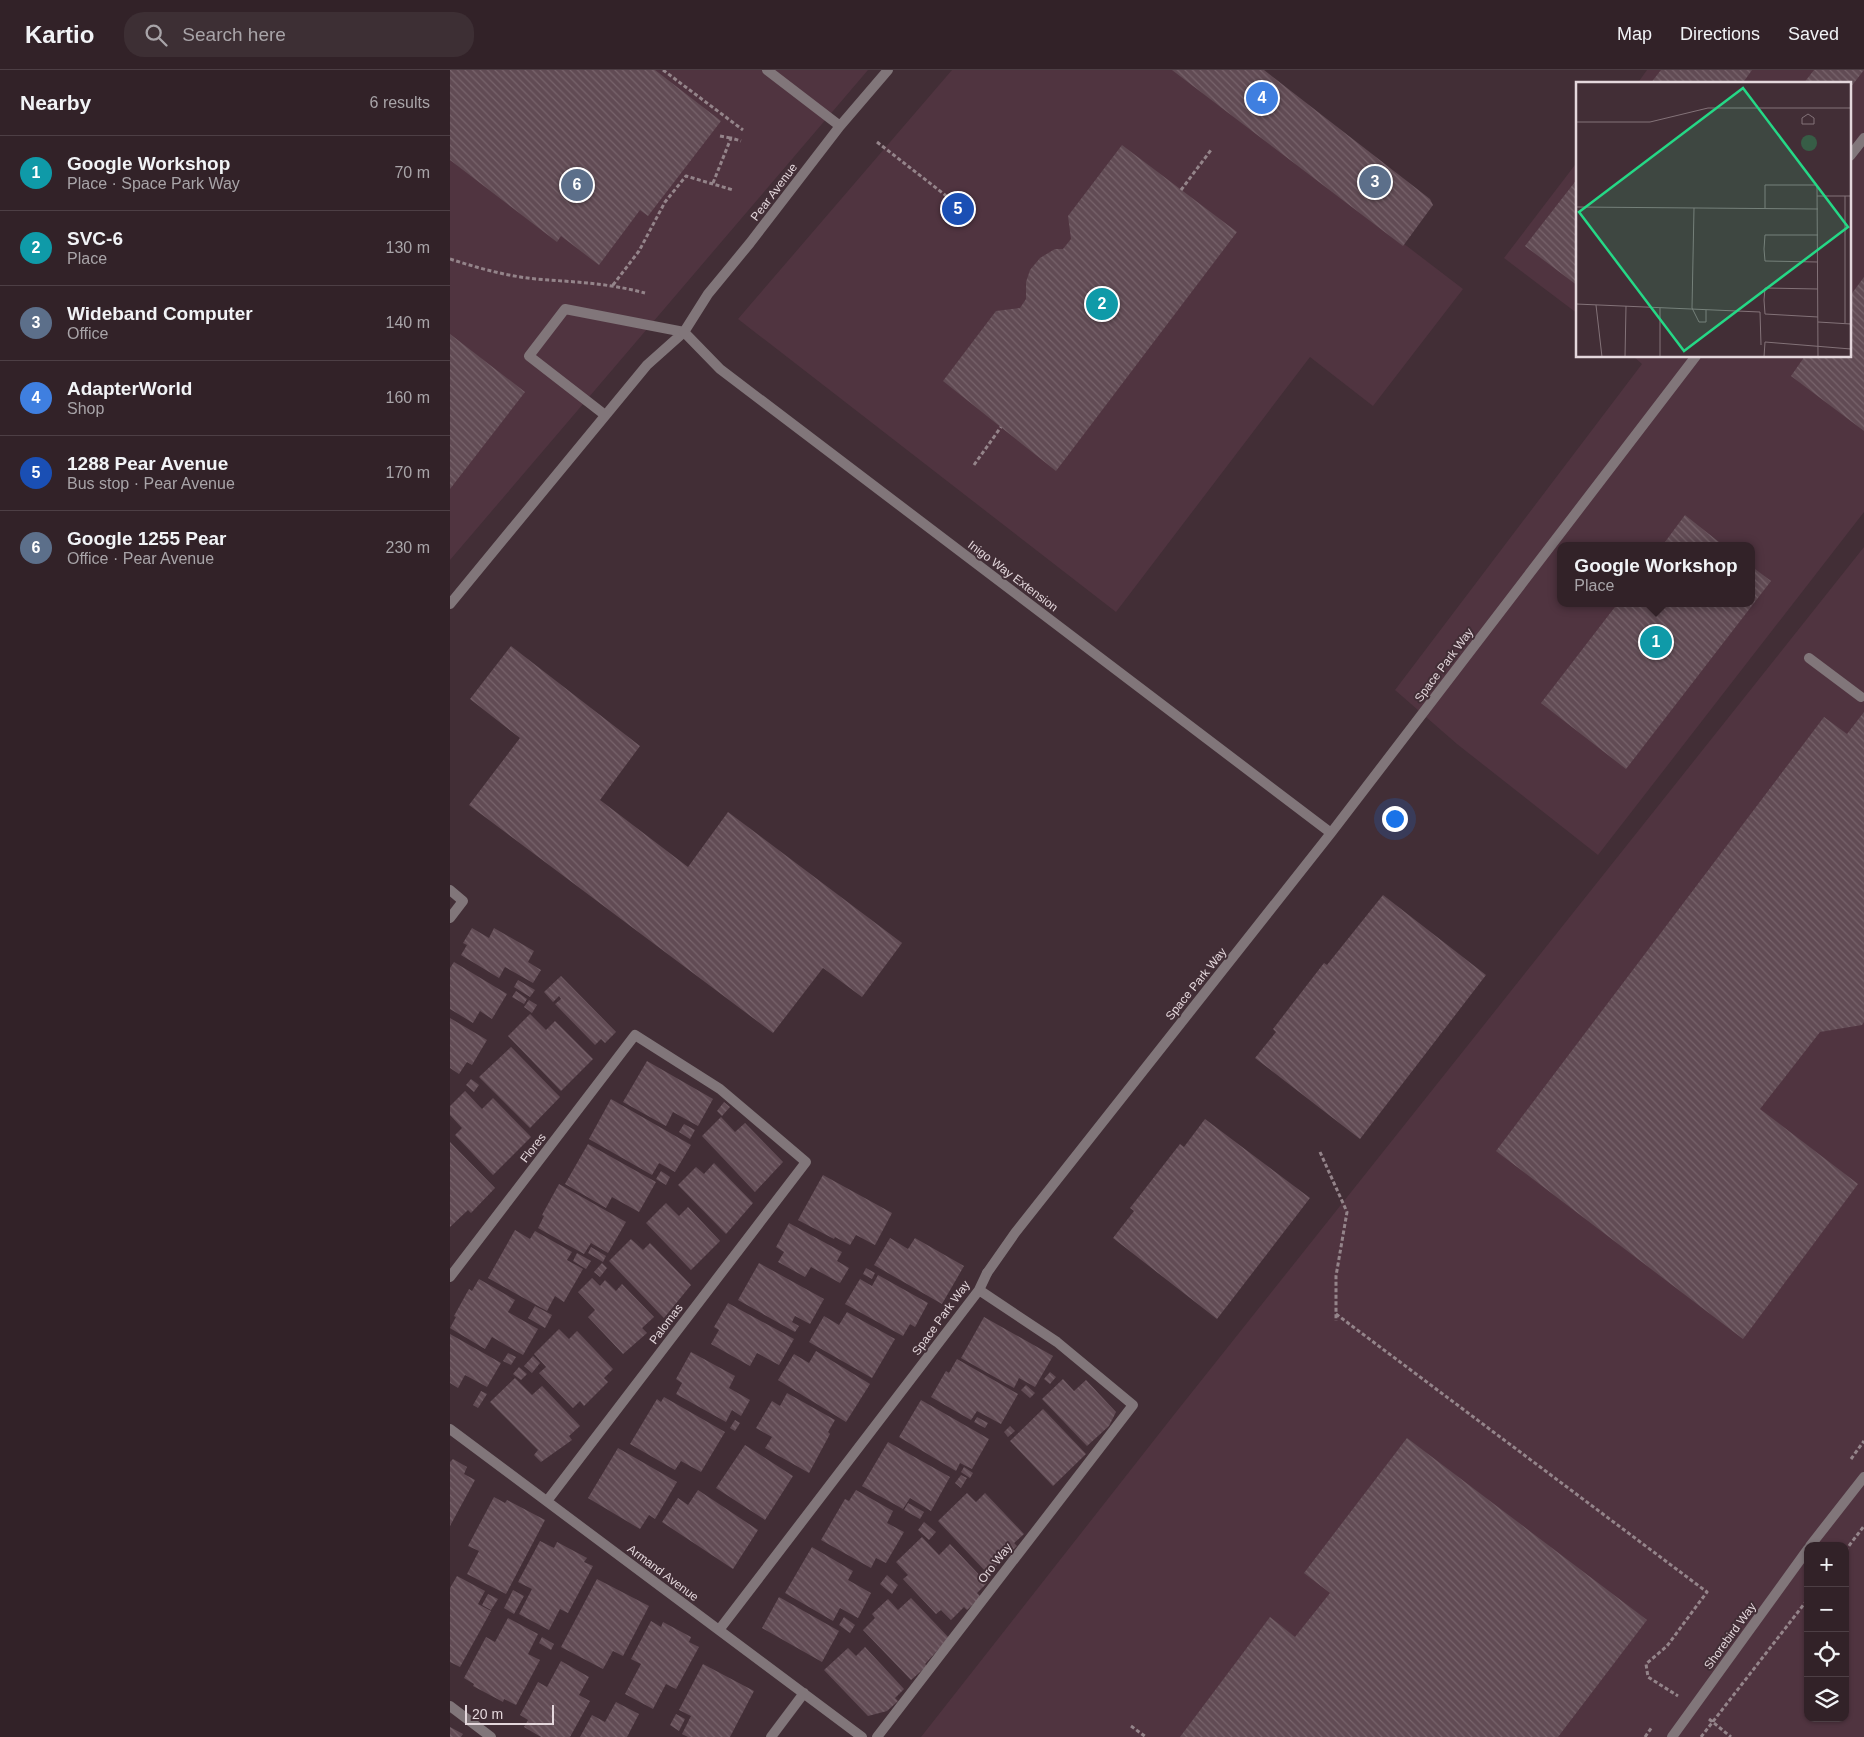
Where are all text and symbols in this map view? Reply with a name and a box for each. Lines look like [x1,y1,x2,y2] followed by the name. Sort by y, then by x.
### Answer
[124,12,474,57] search box
[25,21,94,48] text: Kartio
[142,21,170,49] icon: search
[182,24,286,45] text: Search here
[1617,24,1652,44] text: Map
[1680,24,1760,44] text: Directions
[1788,24,1839,44] text: Saved
[1246,79,1278,117] pin: 4
[1576,82,1852,358] inset map
[20,91,91,114] text: Nearby
[370,94,430,111] text: 6 results
[67,153,230,174] text: Google Workshop
[748,160,800,224] street label: Pear Avenue
[1359,163,1391,201] pin: 3
[32,164,40,181] text: 1
[394,164,430,181] text: 70 m
[561,166,593,204] pin: 6
[67,175,240,192] text: Place · Space Park Way
[942,190,974,228] pin: 5
[67,228,123,249] text: SVC-6
[32,239,40,256] text: 2
[386,239,430,256] text: 130 m
[67,250,107,267] text: Place
[1086,285,1118,323] pin: 2
[67,303,253,324] text: Wideband Computer
[32,314,40,331] text: 3
[386,314,430,331] text: 140 m
[67,325,109,342] text: Office
[67,378,192,399] text: AdapterWorld
[32,389,40,406] text: 4
[386,389,430,406] text: 160 m
[67,400,104,417] text: Shop
[67,453,228,474] text: 1288 Pear Avenue
[32,464,40,481] text: 5
[386,464,430,481] text: 170 m
[67,475,235,492] text: Bus stop · Pear Avenue
[67,528,226,549] text: Google 1255 Pear
[965,538,1061,614] street label: Inigo Way Extension
[32,539,40,556] text: 6
[386,539,430,556] text: 230 m
[1557,542,1755,607] popup
[67,550,214,567] text: Office · Pear Avenue
[1574,555,1738,576] text: Google Workshop
[1574,577,1614,594] text: Place
[1640,623,1672,661] pin: 1
[1412,625,1476,705] street label: Space Park Way
[1382,806,1408,832] your location
[1163,945,1229,1023] street label: Space Park Way
[517,1131,549,1165] street label: Flores
[909,1278,973,1358] street label: Space Park Way
[646,1301,686,1347] street label: Palomas
[975,1540,1015,1586] street label: Oro Way
[625,1542,701,1604] street label: Armand Avenue
[1804,1542,1849,1722] map controls
[1804,1542,1849,1587] button: +
[1804,1587,1849,1632] button: −
[1701,1600,1759,1672] street label: Shorebird Way
[1804,1632,1849,1677] button: locate
[1804,1677,1849,1722] button: layers
[465,1702,554,1725] scale bar
[472,1706,503,1722] text: 20 m

